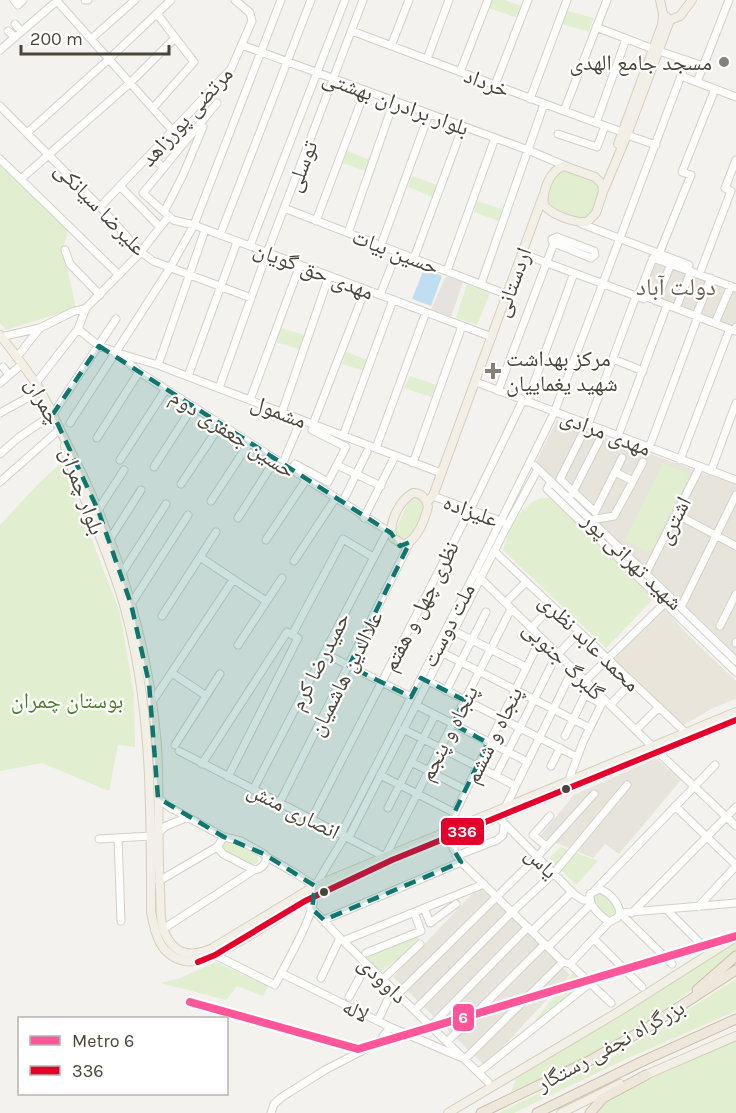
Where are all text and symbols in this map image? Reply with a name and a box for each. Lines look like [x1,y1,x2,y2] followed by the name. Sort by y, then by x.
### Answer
[21,18,170,56] scale bar
[30,28,83,50] text: 200 m
[569,50,712,76] place label: مسجد جامع الهدی
[717,55,731,69] marker: مسجد جامع الهدی
[135,61,239,172] street label: مرتضی پورزاهد
[460,62,513,103] street label: خرداد
[319,64,472,141] street label: بلوار برادران بهشتی
[280,137,324,196] street label: توسلی
[49,156,152,261] street label: علیرضا سیانکی
[348,223,443,280] street label: حسین بیات
[250,236,377,306] street label: مهدی حق گویان
[488,244,537,321] street label: اردستانی
[636,273,716,301] district label: دولت آباد
[506,346,618,397] place label: مرکز بهداشت شهید یغماییان
[484,362,502,380] marker: مرکز بهداشت شهید یغماییان
[20,373,67,430] street label: چمران
[164,384,300,485] street label: حسین جعفری دوم
[247,390,310,434] street label: مشمول
[557,404,654,462] street label: مهدی مرادی
[54,444,110,538] street label: بلوار چمران
[440,489,502,533] street label: علیزاده
[651,492,697,549] street label: اشتری
[576,507,688,616] street label: شهید تهرانی پور
[377,537,466,676] street label: نظری چهل و هفتم
[417,579,481,672] street label: ملت دوست
[533,588,645,697] street label: محمد عابد نظری
[303,606,389,740] street label: علاالدین هاشمیان
[284,608,357,715] street label: حمیدرضا کرم
[517,616,609,706] street label: گلبرگ جنوبی
[414,681,485,786] street label: پنجاه و پنجم
[459,683,529,789] street label: پنجاه و ششم
[11,688,123,714] park label: بوستان چمران
[243,777,344,845] street label: انصاری منش
[560,783,572,795] unlabelled marker
[440,817,485,846] line badge: 336
[447,822,477,841] text: 336
[520,841,563,885] street label: یاس
[318,886,330,898] unlabelled marker
[353,950,412,1009] street label: داوودی
[338,993,373,1028] street label: لاله
[531,994,689,1098] street label: بزرگراه نجفی رستگار
[452,1003,475,1032] line badge: 6
[458,1008,468,1027] text: 6
[18,1017,228,1095] legend
[72,1030,134,1052] text: Metro 6
[72,1060,104,1082] text: 336

